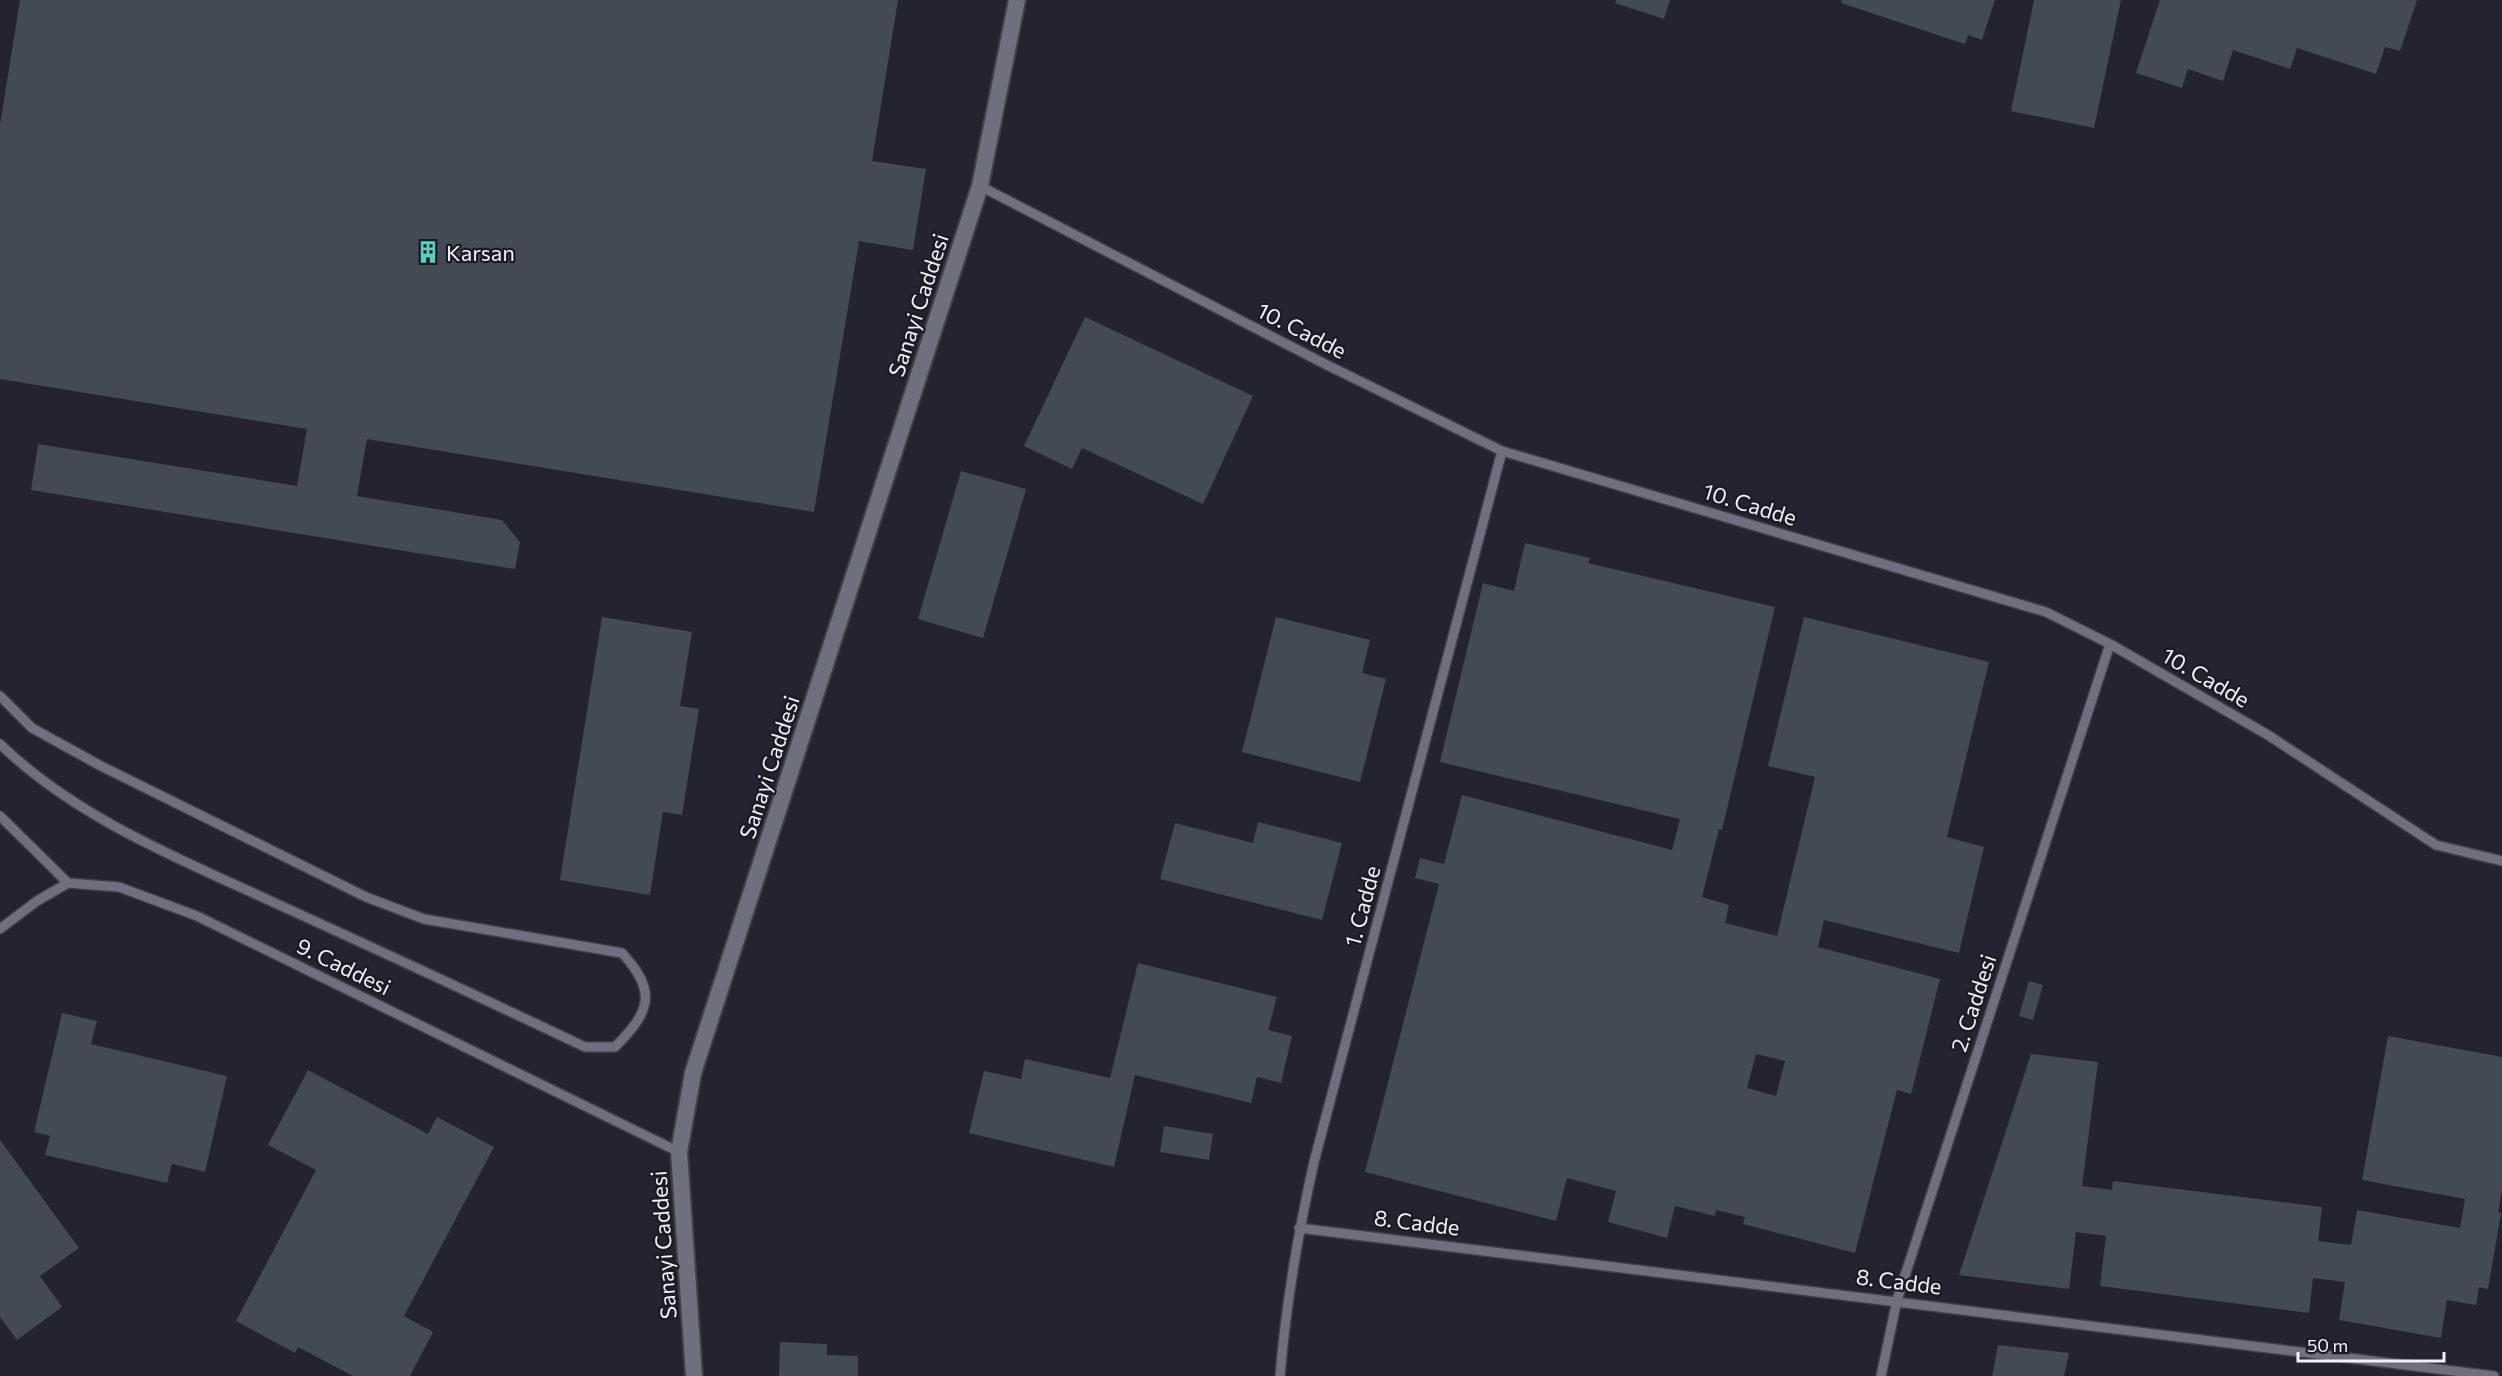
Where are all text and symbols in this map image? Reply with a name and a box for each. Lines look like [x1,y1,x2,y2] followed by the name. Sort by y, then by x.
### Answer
[882,230,954,380] street label: Sanayi Caddesi
[415,239,441,265] building icon: Karsan
[446,239,515,266] place label: Karsan
[1253,296,1351,364] street label: 10. Cadde
[1700,477,1800,531] street label: 10. Cadde
[2158,641,2254,713] street label: 10. Cadde
[733,692,805,842] street label: Sanayi Caddesi
[1338,863,1386,949] street label: 1. Cadde
[292,932,396,1000] street label: 9. Caddesi
[1945,951,2001,1055] street label: 2. Caddesi
[644,1170,682,1320] street label: Sanayi Caddesi
[1373,1203,1461,1241] street label: 8. Cadde
[1855,1262,1943,1300] street label: 8. Cadde
[2298,1325,2444,1363] scale bar
[2307,1334,2348,1356] text: 50 m

